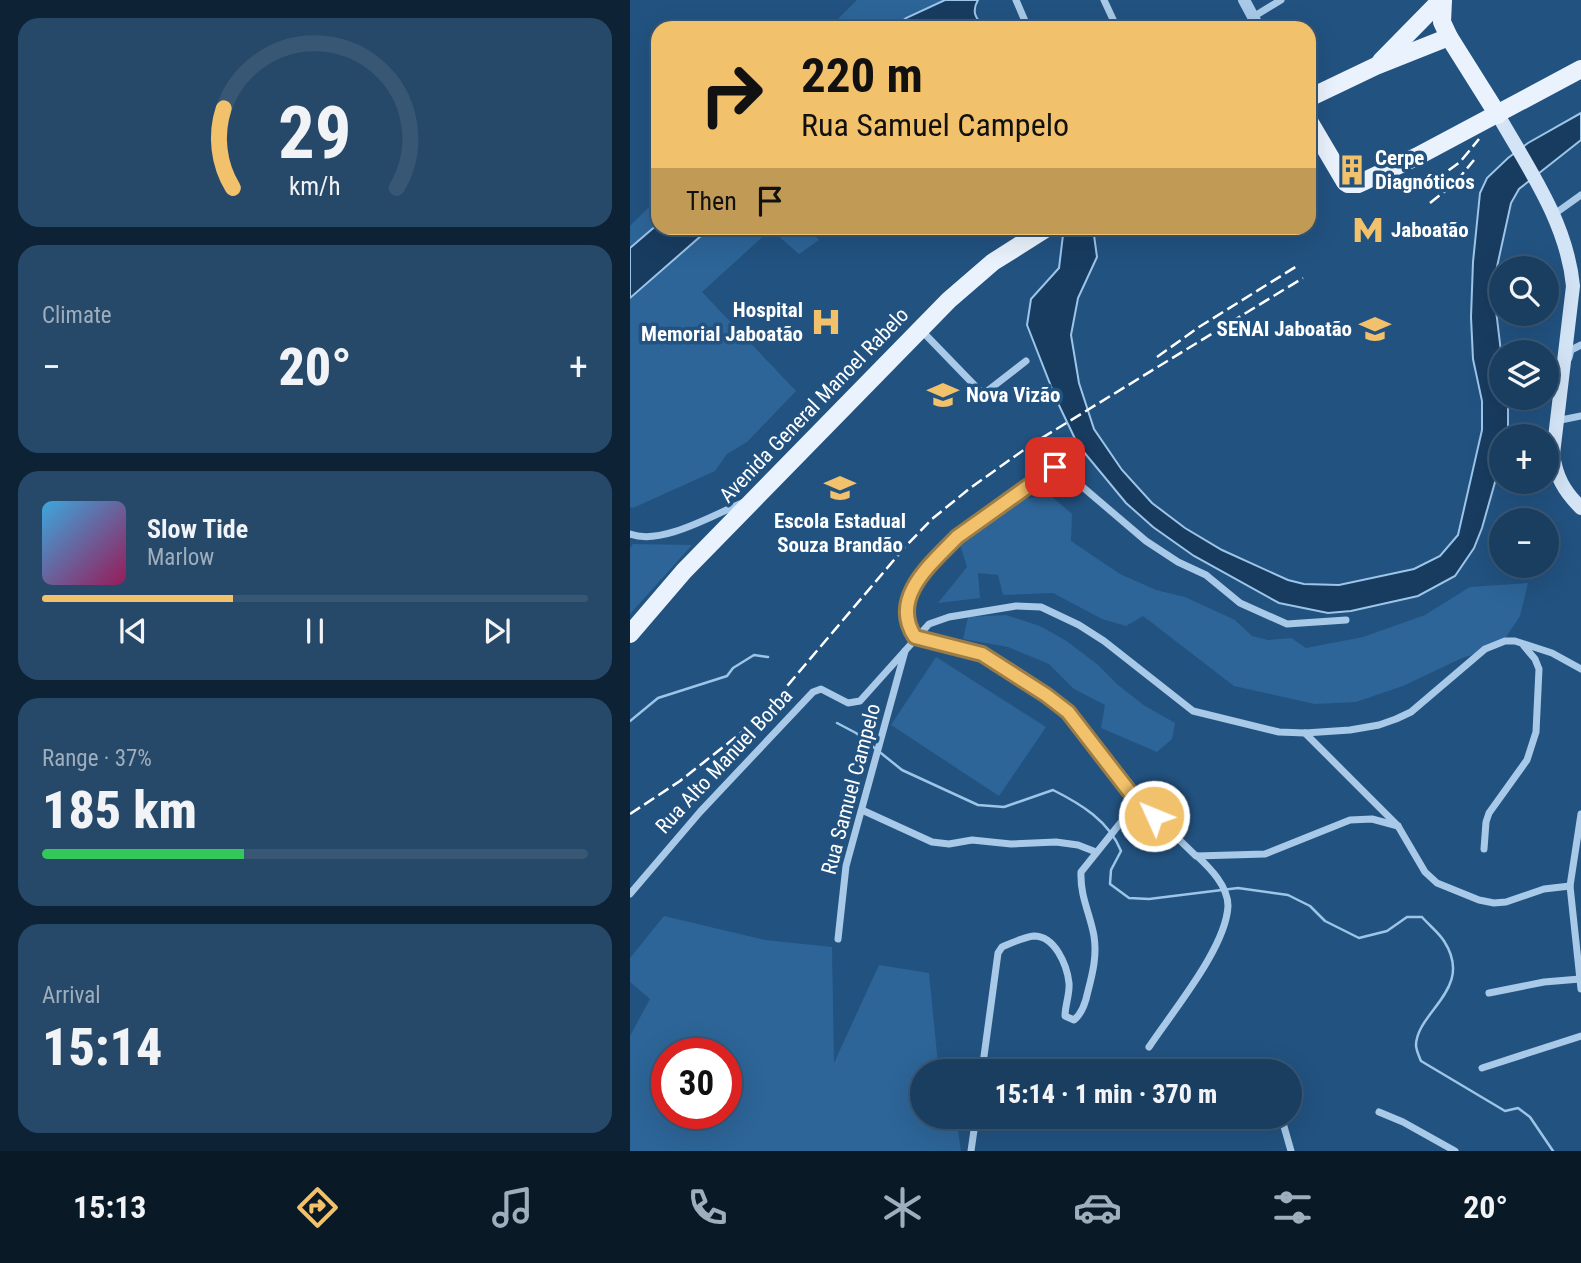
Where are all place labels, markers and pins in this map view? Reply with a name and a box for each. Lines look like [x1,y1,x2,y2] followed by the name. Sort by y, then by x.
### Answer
[1375,146,1475,194] place label: Cerpe Diagnóticos
[1335,153,1369,187] building icon: Cerpe Diagnóticos
[1351,213,1385,247] metro station icon: Jaboatão
[1391,218,1469,242] place label: Jaboatão
[641,298,803,346] place label: Hospital Memorial Jaboatão
[809,305,843,339] hospital icon: Hospital Memorial Jaboatão
[1358,312,1392,346] school or university icon: SENAI Jaboatão
[1217,317,1352,341] place label: SENAI Jaboatão
[926,378,960,412] school or university icon: Nova Vizão
[966,383,1060,407] place label: Nova Vizão
[1025,437,1085,497] pin
[823,471,857,505] school or university icon: Escola Estadual Souza Brandão
[774,509,906,557] place label: Escola Estadual Souza Brandão

